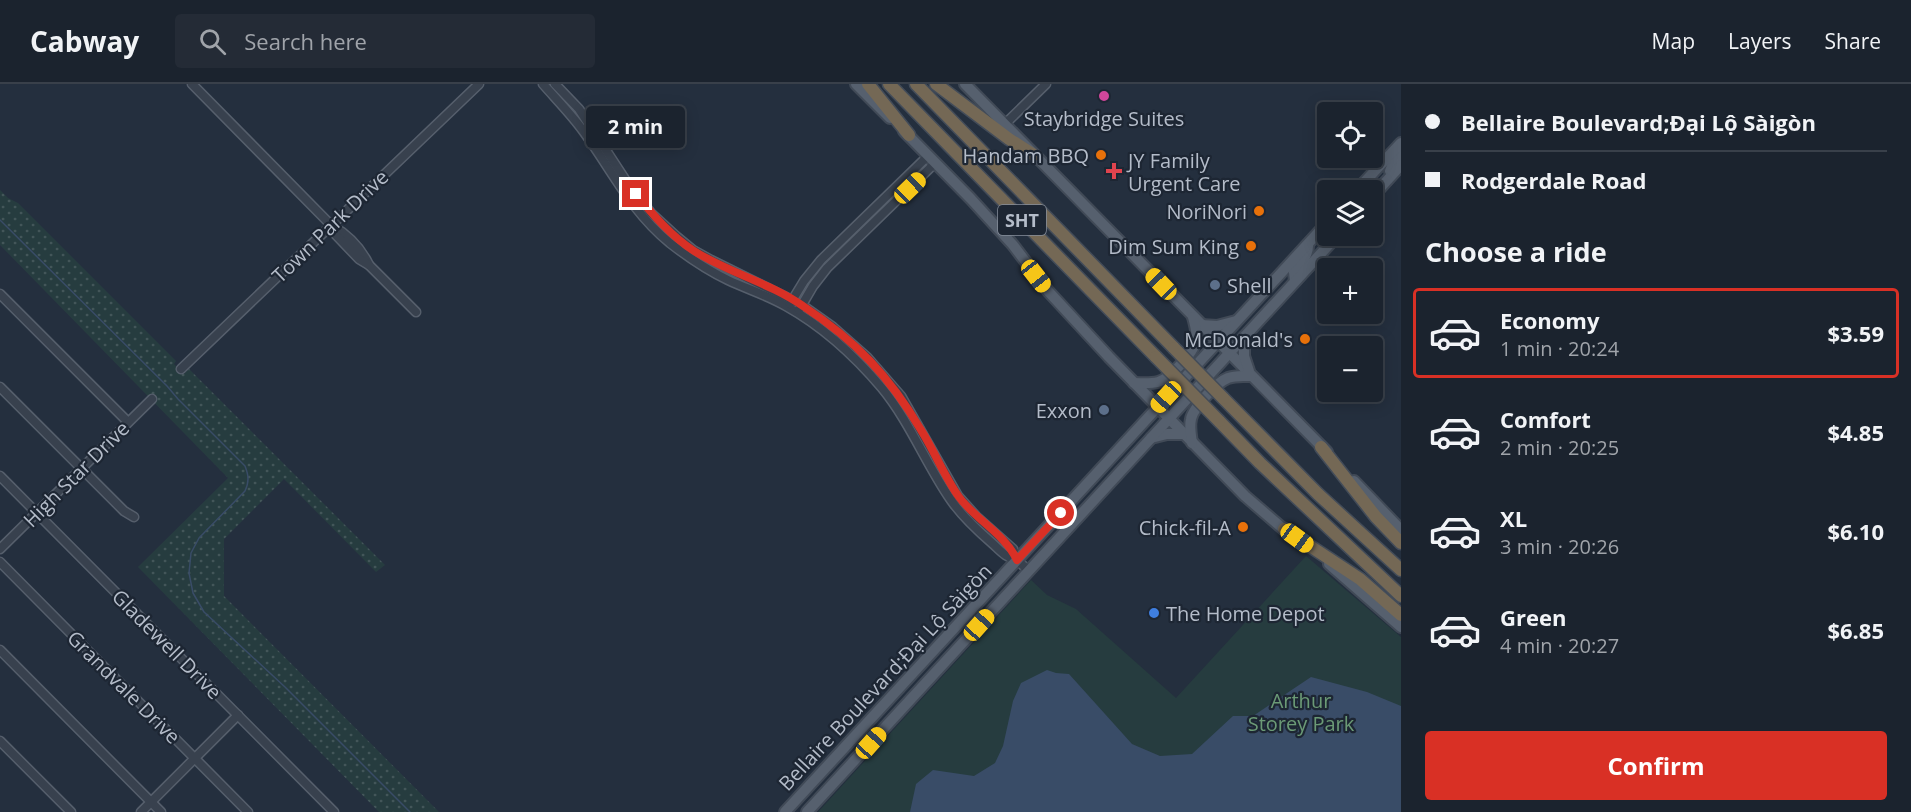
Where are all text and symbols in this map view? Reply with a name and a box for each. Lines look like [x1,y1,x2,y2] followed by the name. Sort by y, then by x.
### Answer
[175,14,595,68] search box
[30,22,139,60] text: Cabway
[196,25,229,58] icon: search
[244,26,367,56] text: Search here
[1652,27,1695,55] text: Map
[1728,27,1792,55] text: Layers
[1825,27,1881,55] text: Share
[1097,89,1111,103] marker: Staybridge Suites
[1317,102,1383,402] map controls
[1317,102,1383,168] button: locate
[1024,105,1184,132] place label: Staybridge Suites
[586,107,686,149] callout: 2 min
[1461,107,1816,137] text: Bellaire Boulevard;Đại Lộ Sàigòn
[608,113,663,140] text: 2 min
[962,142,1089,169] place label: Handam BBQ
[1126,147,1241,197] place label: JY Family Urgent Care
[1094,148,1108,162] marker: Handam BBQ
[1105,162,1123,180] marker: JY Family Urgent Care
[266,164,394,288] street label: Town Park Drive
[1461,165,1646,195] text: Rodgerdale Road
[891,169,929,207] car
[622,180,649,207] route end
[1317,180,1383,246] button: layers
[1166,198,1247,225] place label: NoriNori
[1252,204,1266,218] marker: NoriNori
[998,205,1046,235] road number: SHT
[1108,233,1239,260] place label: Dim Sum King
[1425,233,1607,270] text: Choose a ride
[1244,239,1258,253] marker: Dim Sum King
[1018,256,1054,296] car
[1317,258,1383,324] button: +
[1142,265,1180,303] car
[1227,272,1272,299] place label: Shell
[1208,278,1222,292] marker: Shell
[1500,305,1599,335] text: Economy
[1428,306,1482,360] icon: car
[1827,318,1884,348] text: $3.59
[1184,326,1293,353] place label: McDonald's
[1298,332,1312,346] marker: McDonald's
[1500,335,1619,362] text: 1 min · 20:24
[1317,336,1383,402] button: −
[1147,378,1185,416] car
[1036,397,1092,424] place label: Exxon
[1097,403,1111,417] marker: Exxon
[1500,404,1591,434] text: Comfort
[1428,405,1482,459] icon: car
[17,415,135,533] street label: High Star Drive
[1827,417,1884,447] text: $4.85
[1500,434,1619,461] text: 2 min · 20:25
[1047,499,1074,526] route start
[1500,503,1527,533] text: XL
[1428,504,1482,558] icon: car
[1139,514,1231,541] place label: Chick-fil-A
[1827,516,1884,546] text: $6.10
[1236,520,1250,534] marker: Chick-fil-A
[1277,520,1317,556] car
[1500,533,1619,560] text: 3 min · 20:26
[772,558,998,796] street label: Bellaire Boulevard;Đại Lộ Sàigòn
[106,583,228,705] street label: Gladewell Drive
[1166,600,1325,627] place label: The Home Depot
[1500,602,1566,632] text: Green
[1428,603,1482,657] icon: car
[960,606,998,644] car
[1147,606,1161,620] marker: The Home Depot
[1827,615,1884,645] text: $6.85
[61,624,187,750] street label: Grandvale Drive
[1500,632,1619,659] text: 4 min · 20:27
[1248,687,1355,737] park label: Arthur Storey Park
[852,724,890,762] car
[1425,731,1887,800] button: Confirm

